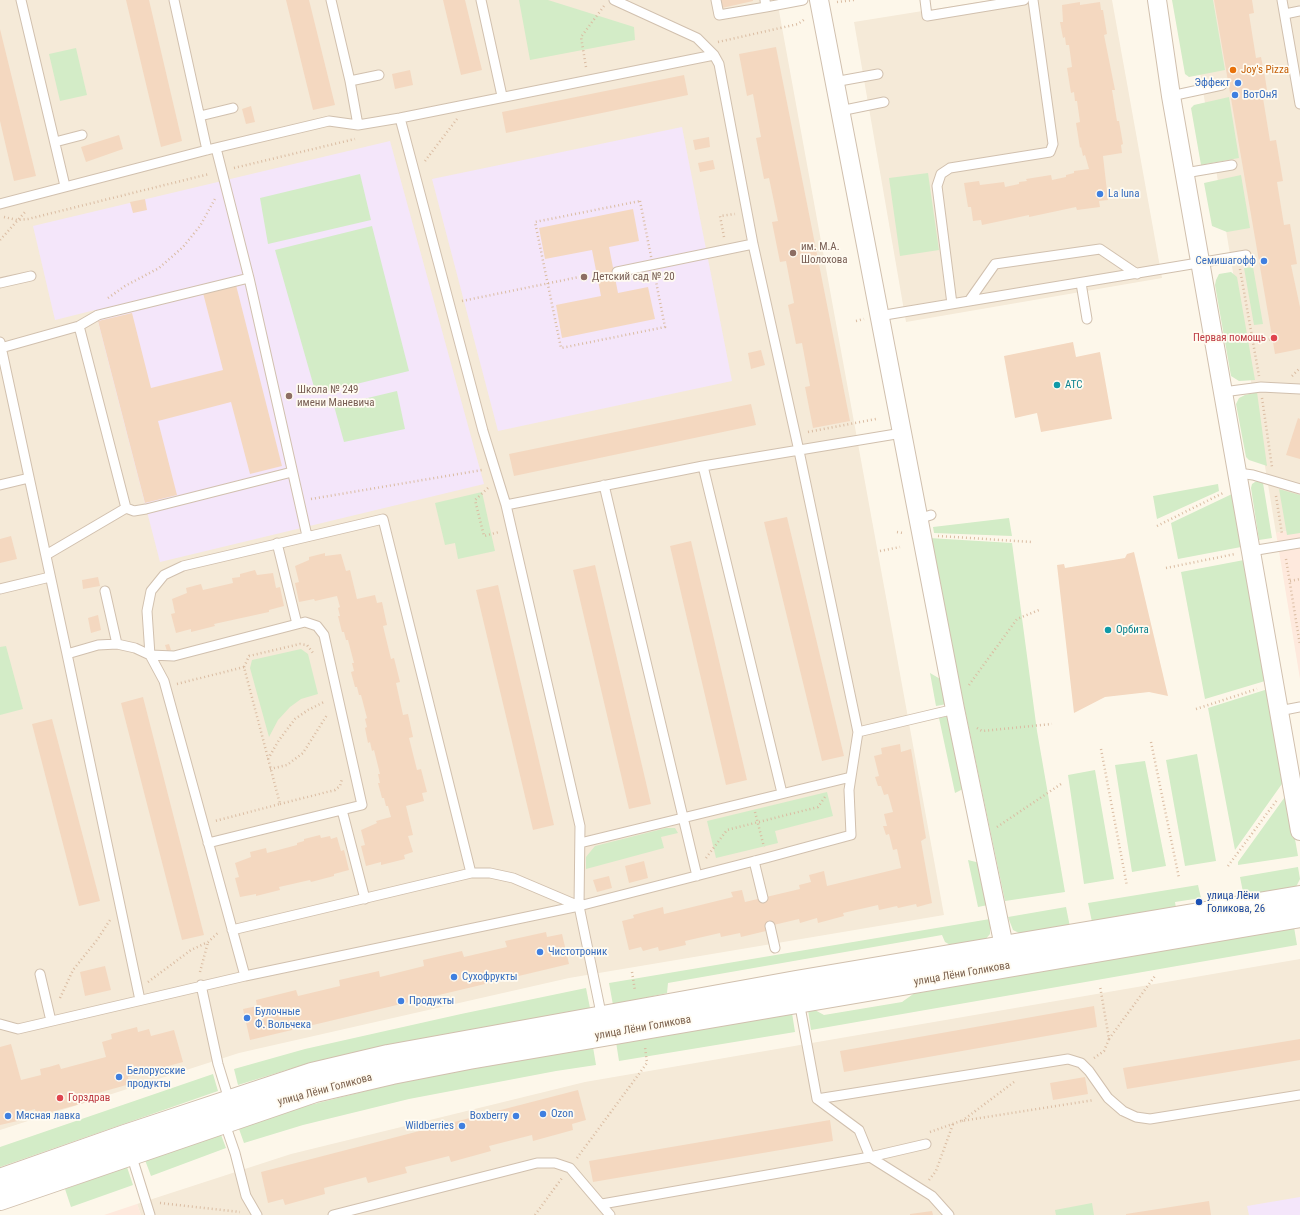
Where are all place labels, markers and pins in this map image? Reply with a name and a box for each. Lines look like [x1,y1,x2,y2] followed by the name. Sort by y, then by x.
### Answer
[1241,63,1289,77] place label: Joy's Pizza
[1228,65,1238,75] marker: Joy's Pizza
[1195,76,1230,90] place label: Эффект
[1233,78,1243,88] marker: Эффект
[1243,88,1277,102] place label: ВотОнЯ
[1230,90,1240,100] marker: ВотОнЯ
[1108,187,1139,201] place label: La luna
[1095,189,1105,199] marker: La luna
[801,240,847,266] place label: им. М.А. Шолохова
[788,248,798,258] marker: им. М.А. Шолохова
[1196,254,1256,268] place label: Семишагофф
[1259,256,1269,266] marker: Семишагофф
[592,270,675,284] place label: Детский сад № 20
[579,272,589,282] marker: Детский сад № 20
[1193,331,1266,345] place label: Первая помощь
[1269,333,1279,343] marker: Первая помощь
[1065,378,1082,392] place label: АТС
[1052,380,1062,390] marker: АТС
[297,383,375,409] place label: Школа № 249 имени Маневича
[284,391,294,401] marker: Школа № 249 имени Маневича
[1116,623,1149,637] place label: Орбита
[1103,625,1113,635] marker: Орбита
[1207,889,1265,915] place label: улица Лёни Голикова, 26
[1194,897,1204,907] marker: улица Лёни Голикова, 26
[548,945,607,959] place label: Чистотроник
[535,947,545,957] marker: Чистотроник
[462,970,517,984] place label: Сухофрукты
[449,972,459,982] marker: Сухофрукты
[409,994,454,1008] place label: Продукты
[396,996,406,1006] marker: Продукты
[255,1005,311,1031] place label: Булочные Ф. Вольчека
[242,1013,252,1023] marker: Булочные Ф. Вольчека
[127,1064,185,1090] place label: Белорусские продукты
[114,1072,124,1082] marker: Белорусские продукты
[68,1091,110,1105] place label: Горздрав
[55,1093,65,1103] marker: Горздрав
[551,1107,573,1121] place label: Ozon
[16,1109,80,1123] place label: Мясная лавка
[470,1109,508,1123] place label: Boxberry
[538,1109,548,1119] marker: Ozon
[3,1111,13,1121] marker: Мясная лавка
[511,1111,521,1121] marker: Boxberry
[405,1119,454,1133] place label: Wildberries
[457,1121,467,1131] marker: Wildberries

